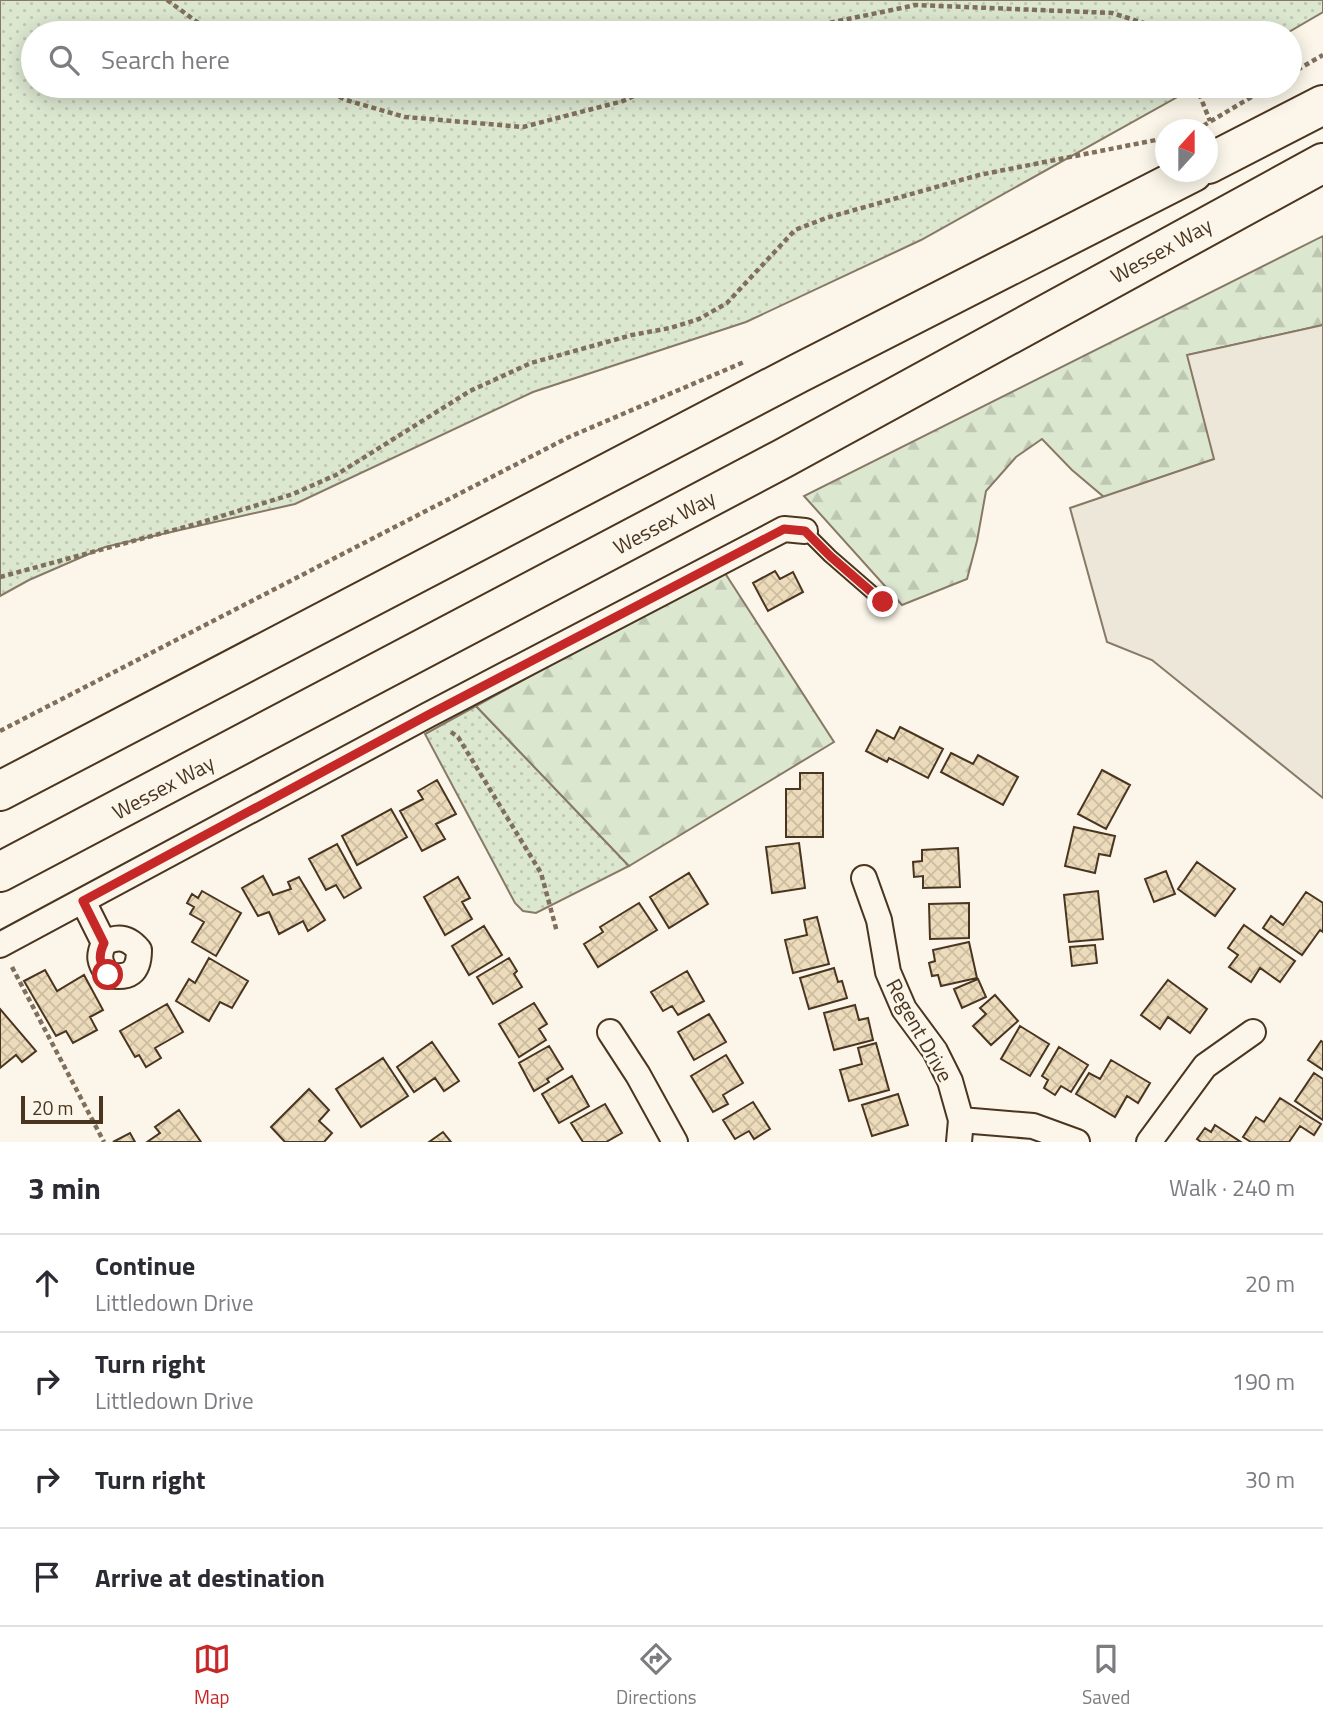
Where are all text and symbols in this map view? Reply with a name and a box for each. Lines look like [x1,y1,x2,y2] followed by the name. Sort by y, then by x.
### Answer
[21,21,1302,98] search box
[101,40,230,79] text: Search here
[45,41,83,79] icon: search
[1155,119,1218,182] north arrow
[1104,209,1218,291] street label: Wessex Way
[607,482,721,562] street label: Wessex Way
[867,586,898,617] route end
[106,747,220,827] street label: Wessex Way
[92,959,123,990] route start
[878,972,962,1088] street label: Regent Drive
[21,1093,103,1125] scale bar
[32,1093,73,1122] text: 20 m
[28,1165,101,1211] text: 3 min
[1169,1170,1295,1205] text: Walk · 240 m
[95,1246,195,1285] text: Continue
[28,1264,66,1302] icon: ahead
[1245,1266,1295,1301] text: 20 m
[95,1285,254,1320] text: Littledown Drive
[95,1344,206,1383] text: Turn right
[28,1362,66,1400] icon: right
[1232,1364,1295,1399] text: 190 m
[95,1383,254,1418] text: Littledown Drive
[28,1460,66,1498] icon: right
[95,1460,206,1499] text: Turn right
[1245,1462,1295,1497] text: 30 m
[28,1558,66,1596] icon: arrive
[95,1558,325,1597] text: Arrive at destination
[193,1640,231,1711] tab: Map
[616,1640,697,1711] tab: Directions
[1082,1640,1130,1711] tab: Saved

